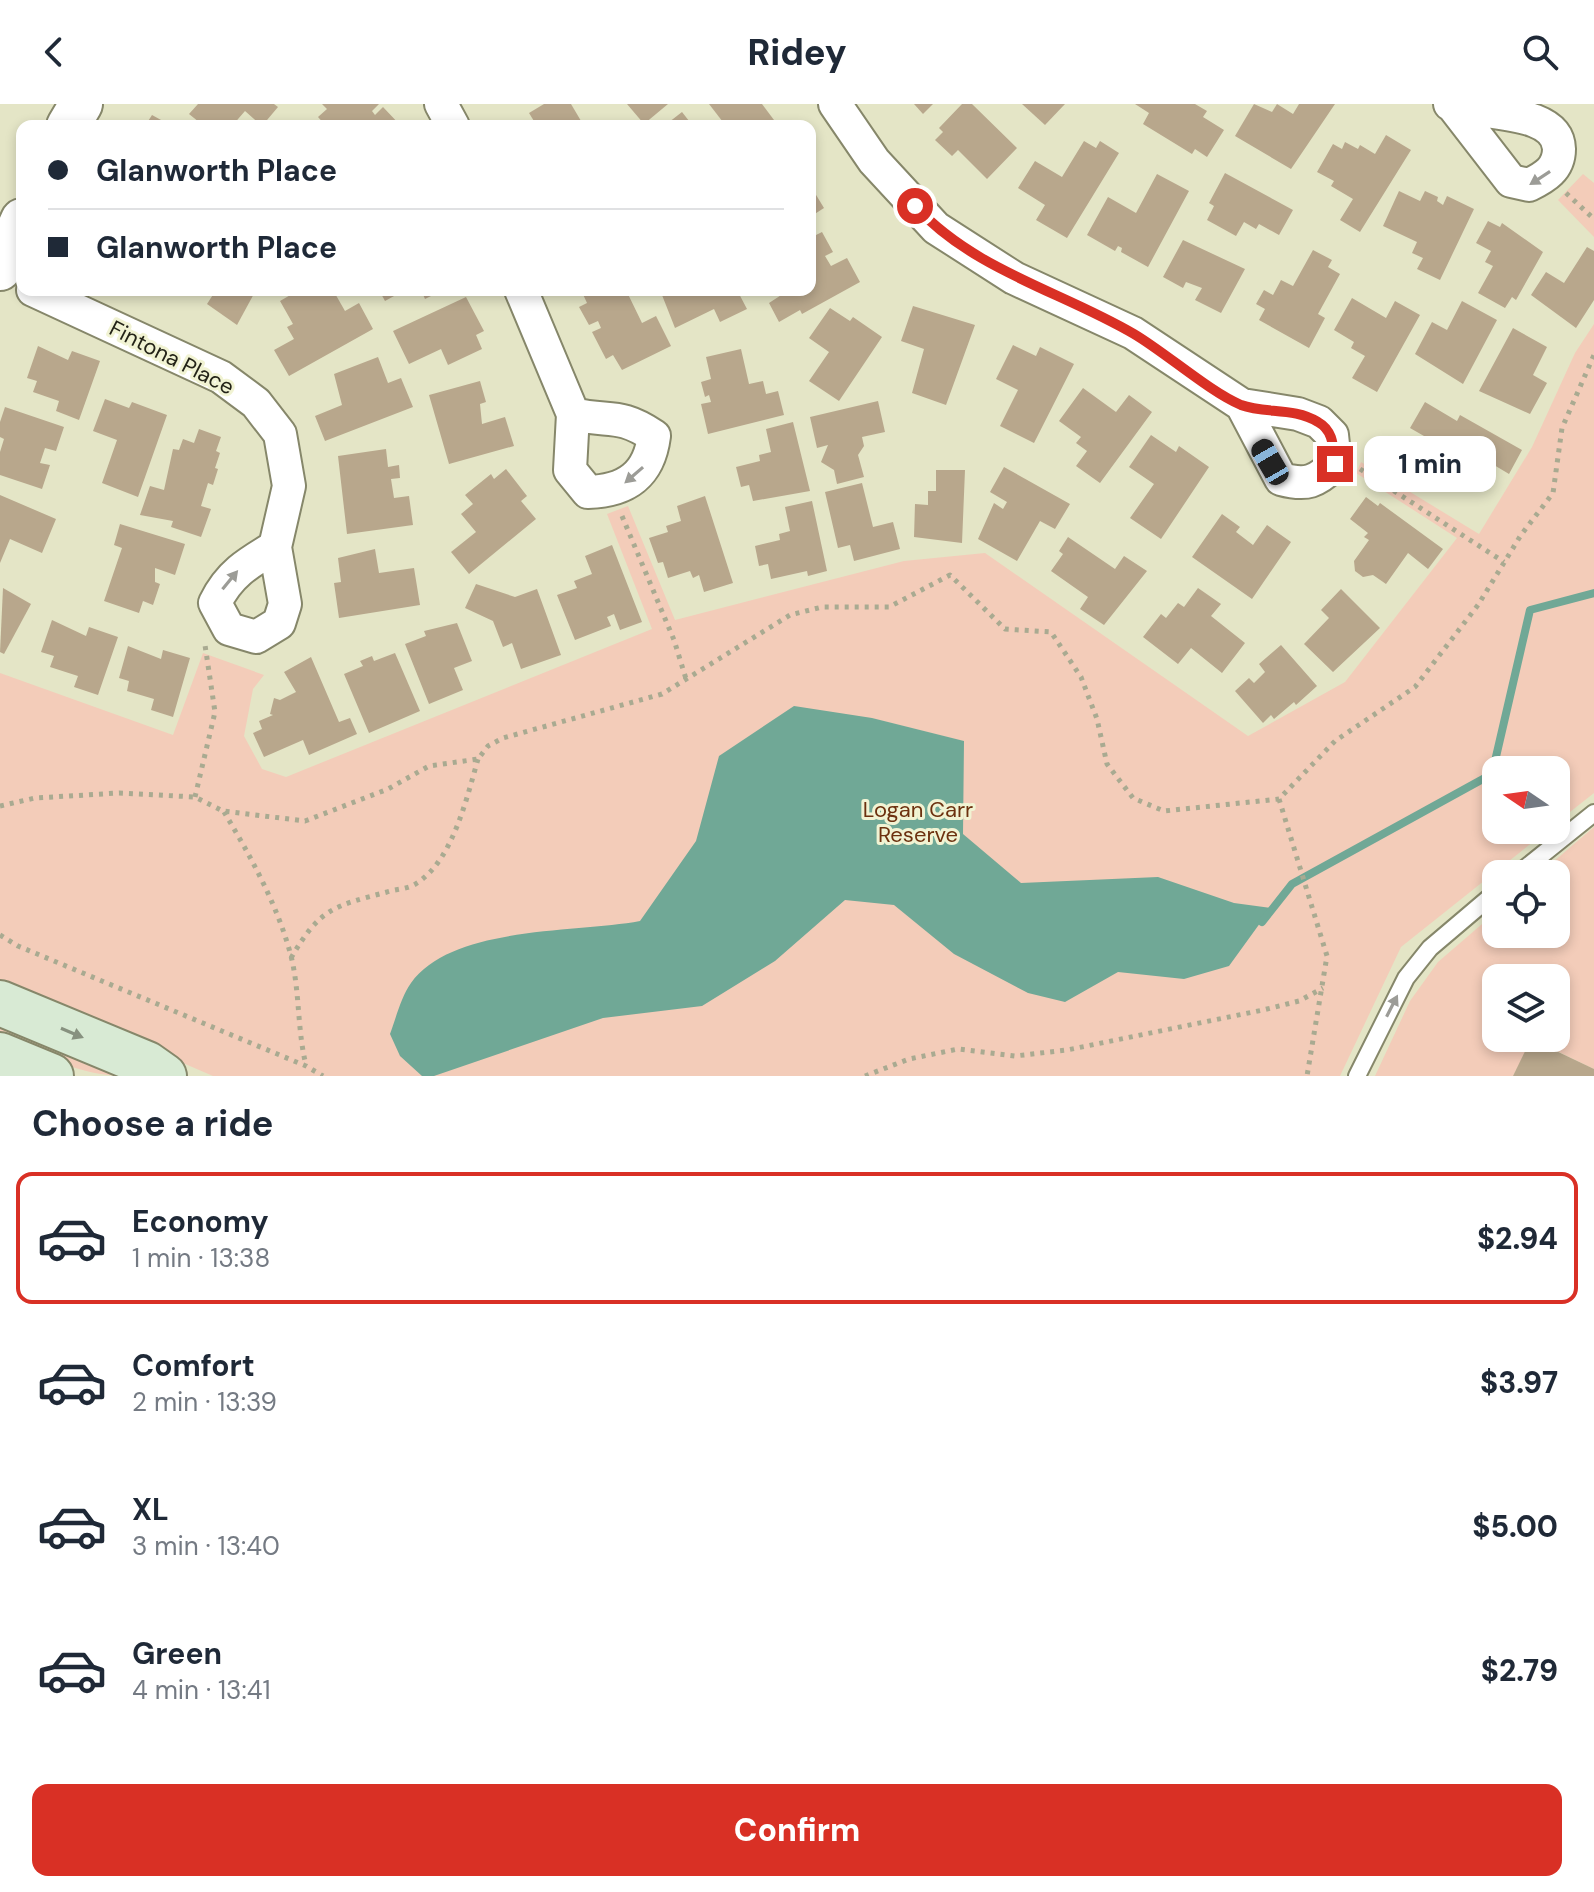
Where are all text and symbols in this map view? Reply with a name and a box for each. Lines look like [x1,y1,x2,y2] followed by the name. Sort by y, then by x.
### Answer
[747,29,847,76] text: Ridey
[32,30,76,74] icon: back
[1518,30,1562,74] icon: search
[96,151,337,190] text: Glanworth Place
[1529,169,1551,185] one-way arrow
[897,188,933,224] route start
[96,228,337,267] text: Glanworth Place
[105,314,239,401] street label: Fintona Place
[1248,435,1292,489] car
[1363,436,1495,492] callout: 1 min
[1317,446,1353,482] route end
[1398,447,1462,481] text: 1 min
[624,466,644,483] one-way arrow
[221,570,238,590] one-way arrow
[1482,756,1570,844] north arrow
[1482,756,1570,1052] map controls
[863,795,973,849] park label: Logan Carr Reserve
[1482,860,1570,948] button: locate
[1482,964,1570,1052] button: layers
[1385,995,1398,1018] one-way arrow
[60,1026,84,1039] one-way arrow
[32,1100,273,1147] text: Choose a ride
[36,1202,108,1274] icon: car
[132,1202,269,1241] text: Economy
[1477,1219,1558,1258] text: $2.94
[132,1241,270,1275] text: 1 min · 13:38
[36,1346,108,1418] icon: car
[132,1346,255,1385] text: Comfort
[1480,1363,1558,1402] text: $3.97
[132,1385,277,1419] text: 2 min · 13:39
[36,1490,108,1562] icon: car
[132,1490,169,1529] text: XL
[1472,1507,1558,1546] text: $5.00
[132,1529,280,1563] text: 3 min · 13:40
[36,1634,108,1706] icon: car
[132,1634,222,1673] text: Green
[1481,1651,1558,1690] text: $2.79
[132,1673,271,1707] text: 4 min · 13:41
[32,1784,1562,1876] button: Confirm

